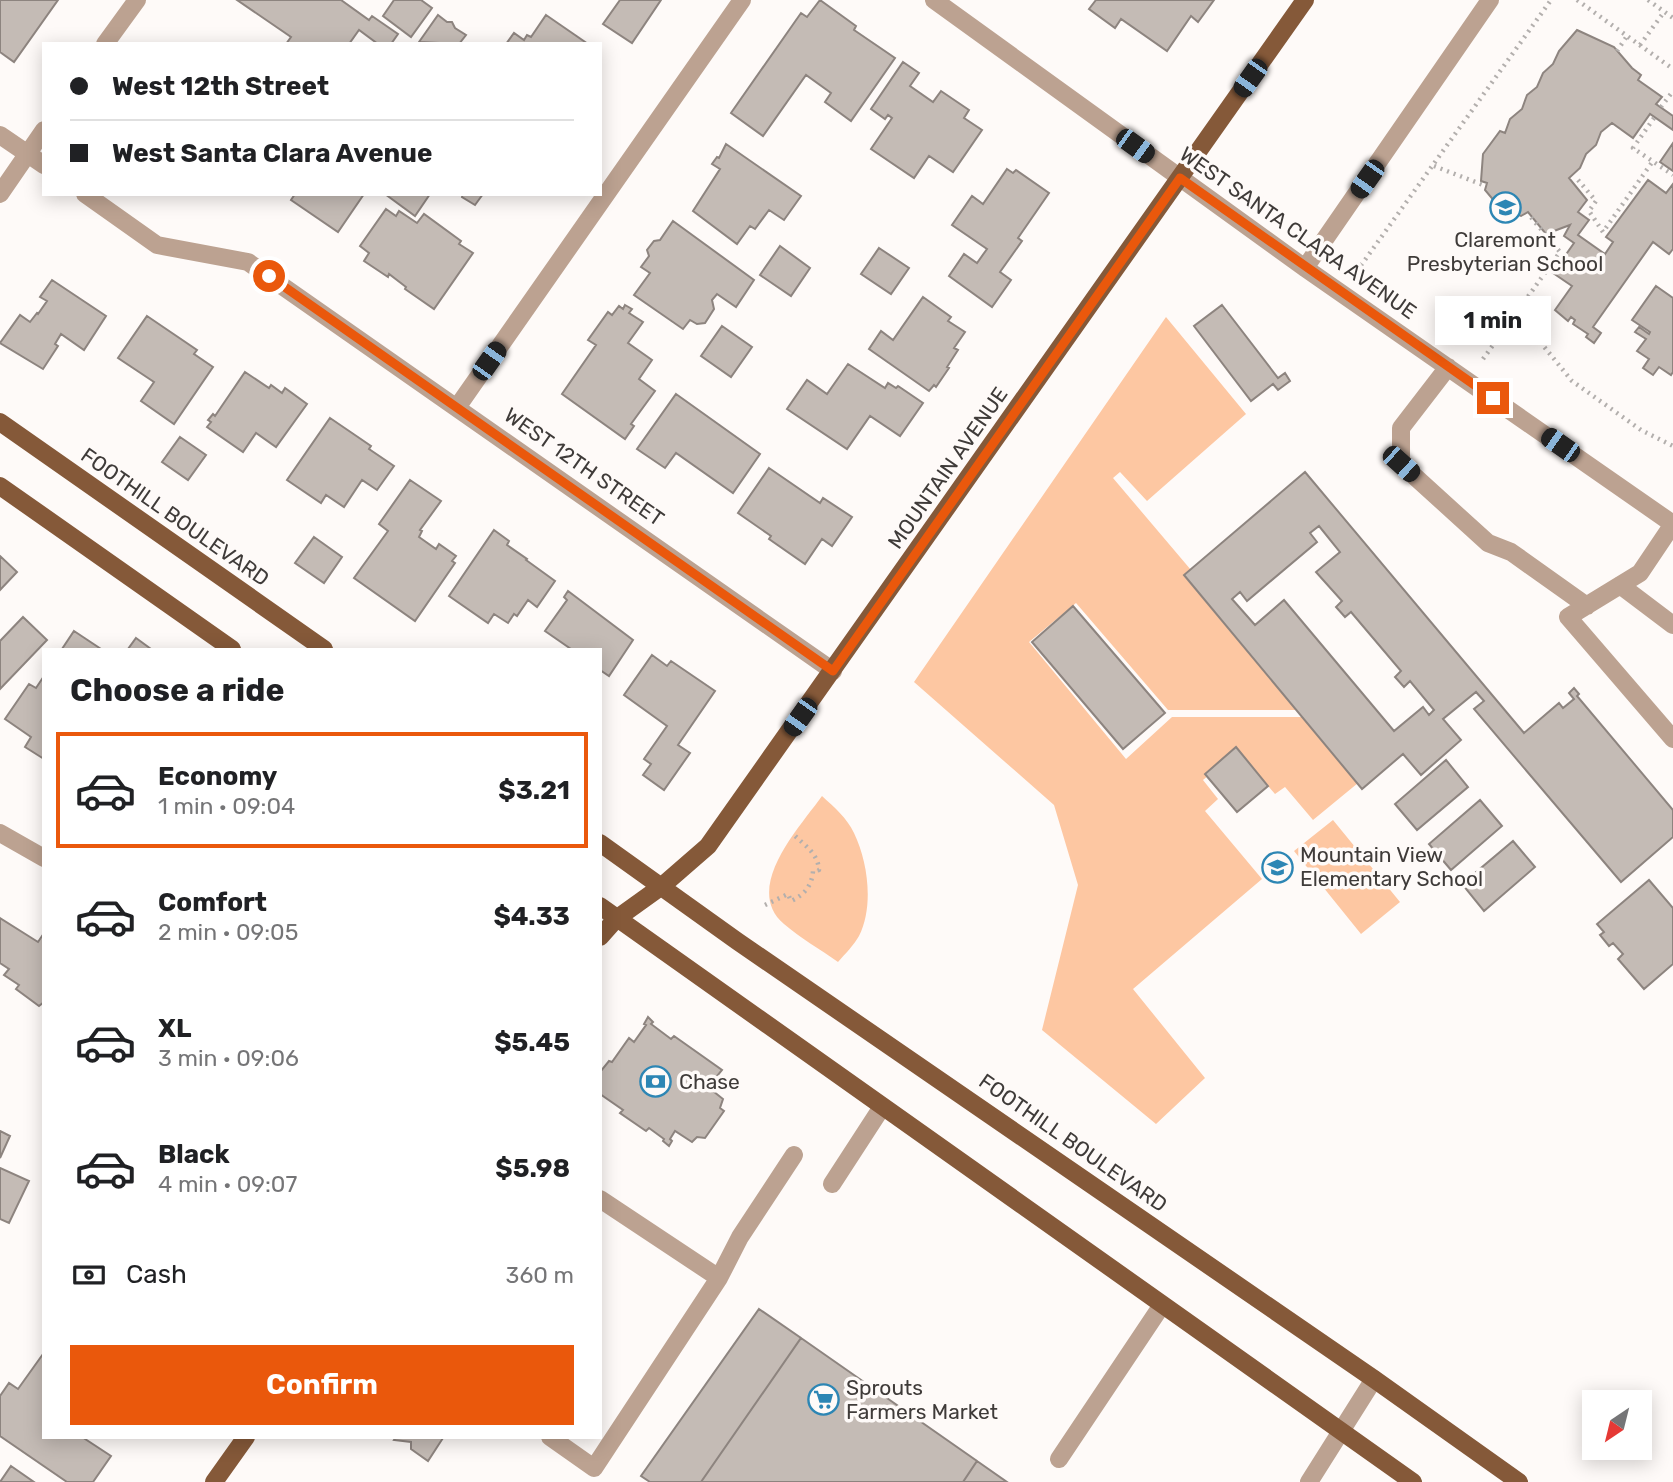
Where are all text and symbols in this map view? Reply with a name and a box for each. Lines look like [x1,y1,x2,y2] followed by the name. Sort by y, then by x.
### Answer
[1230,55,1271,101] car
[112,71,329,102] text: West 12th Street
[1112,125,1159,167] car
[112,138,432,169] text: West Santa Clara Avenue
[1175,141,1421,324] street label: WEST SANTA CLARA AVENUE
[1347,156,1388,202] car
[1488,191,1522,225] school or university icon: Claremont Presbyterian School
[1407,227,1603,276] place label: Claremont Presbyterian School
[253,260,285,292] route start
[1435,296,1551,346] callout: 1 min
[1464,306,1522,334] text: 1 min
[469,338,510,384] car
[882,382,1013,553] street label: MOUNTAIN AVENUE
[1477,382,1509,414] route end
[500,402,669,531] street label: WEST 12TH STREET
[1537,424,1584,466] car
[76,442,274,591] street label: FOOTHILL BOULEVARD
[1379,442,1424,486] car
[70,671,284,709] text: Choose a ride
[780,694,821,740] car
[74,759,137,822] icon: car
[158,761,277,792] text: Economy
[498,775,570,806] text: $3.21
[158,792,295,820] text: 1 min · 09:04
[1300,842,1483,891] place label: Mountain View Elementary School
[1260,850,1294,884] school or university icon: Mountain View Elementary School
[74,885,137,948] icon: car
[158,887,267,918] text: Comfort
[493,901,570,932] text: $4.33
[158,918,298,946] text: 2 min · 09:05
[74,1011,137,1074] icon: car
[158,1013,191,1044] text: XL
[494,1027,570,1058] text: $5.45
[158,1044,299,1072] text: 3 min · 09:06
[639,1065,673,1099] bank icon: Chase
[974,1068,1172,1217] street label: FOOTHILL BOULEVARD
[679,1069,740,1094] place label: Chase
[74,1137,137,1200] icon: car
[158,1139,230,1170] text: Black
[495,1153,570,1184] text: $5.98
[158,1170,297,1198] text: 4 min · 09:07
[70,1256,108,1294] icon: cash
[126,1259,187,1290] text: Cash
[506,1261,574,1289] text: 360 m
[70,1345,574,1425] button: Confirm
[846,1375,998,1424] place label: Sprouts Farmers Market
[806,1383,840,1417] supermarket icon: Sprouts Farmers Market
[1582,1390,1652,1460] north arrow
[1582,1390,1652,1460] map controls

